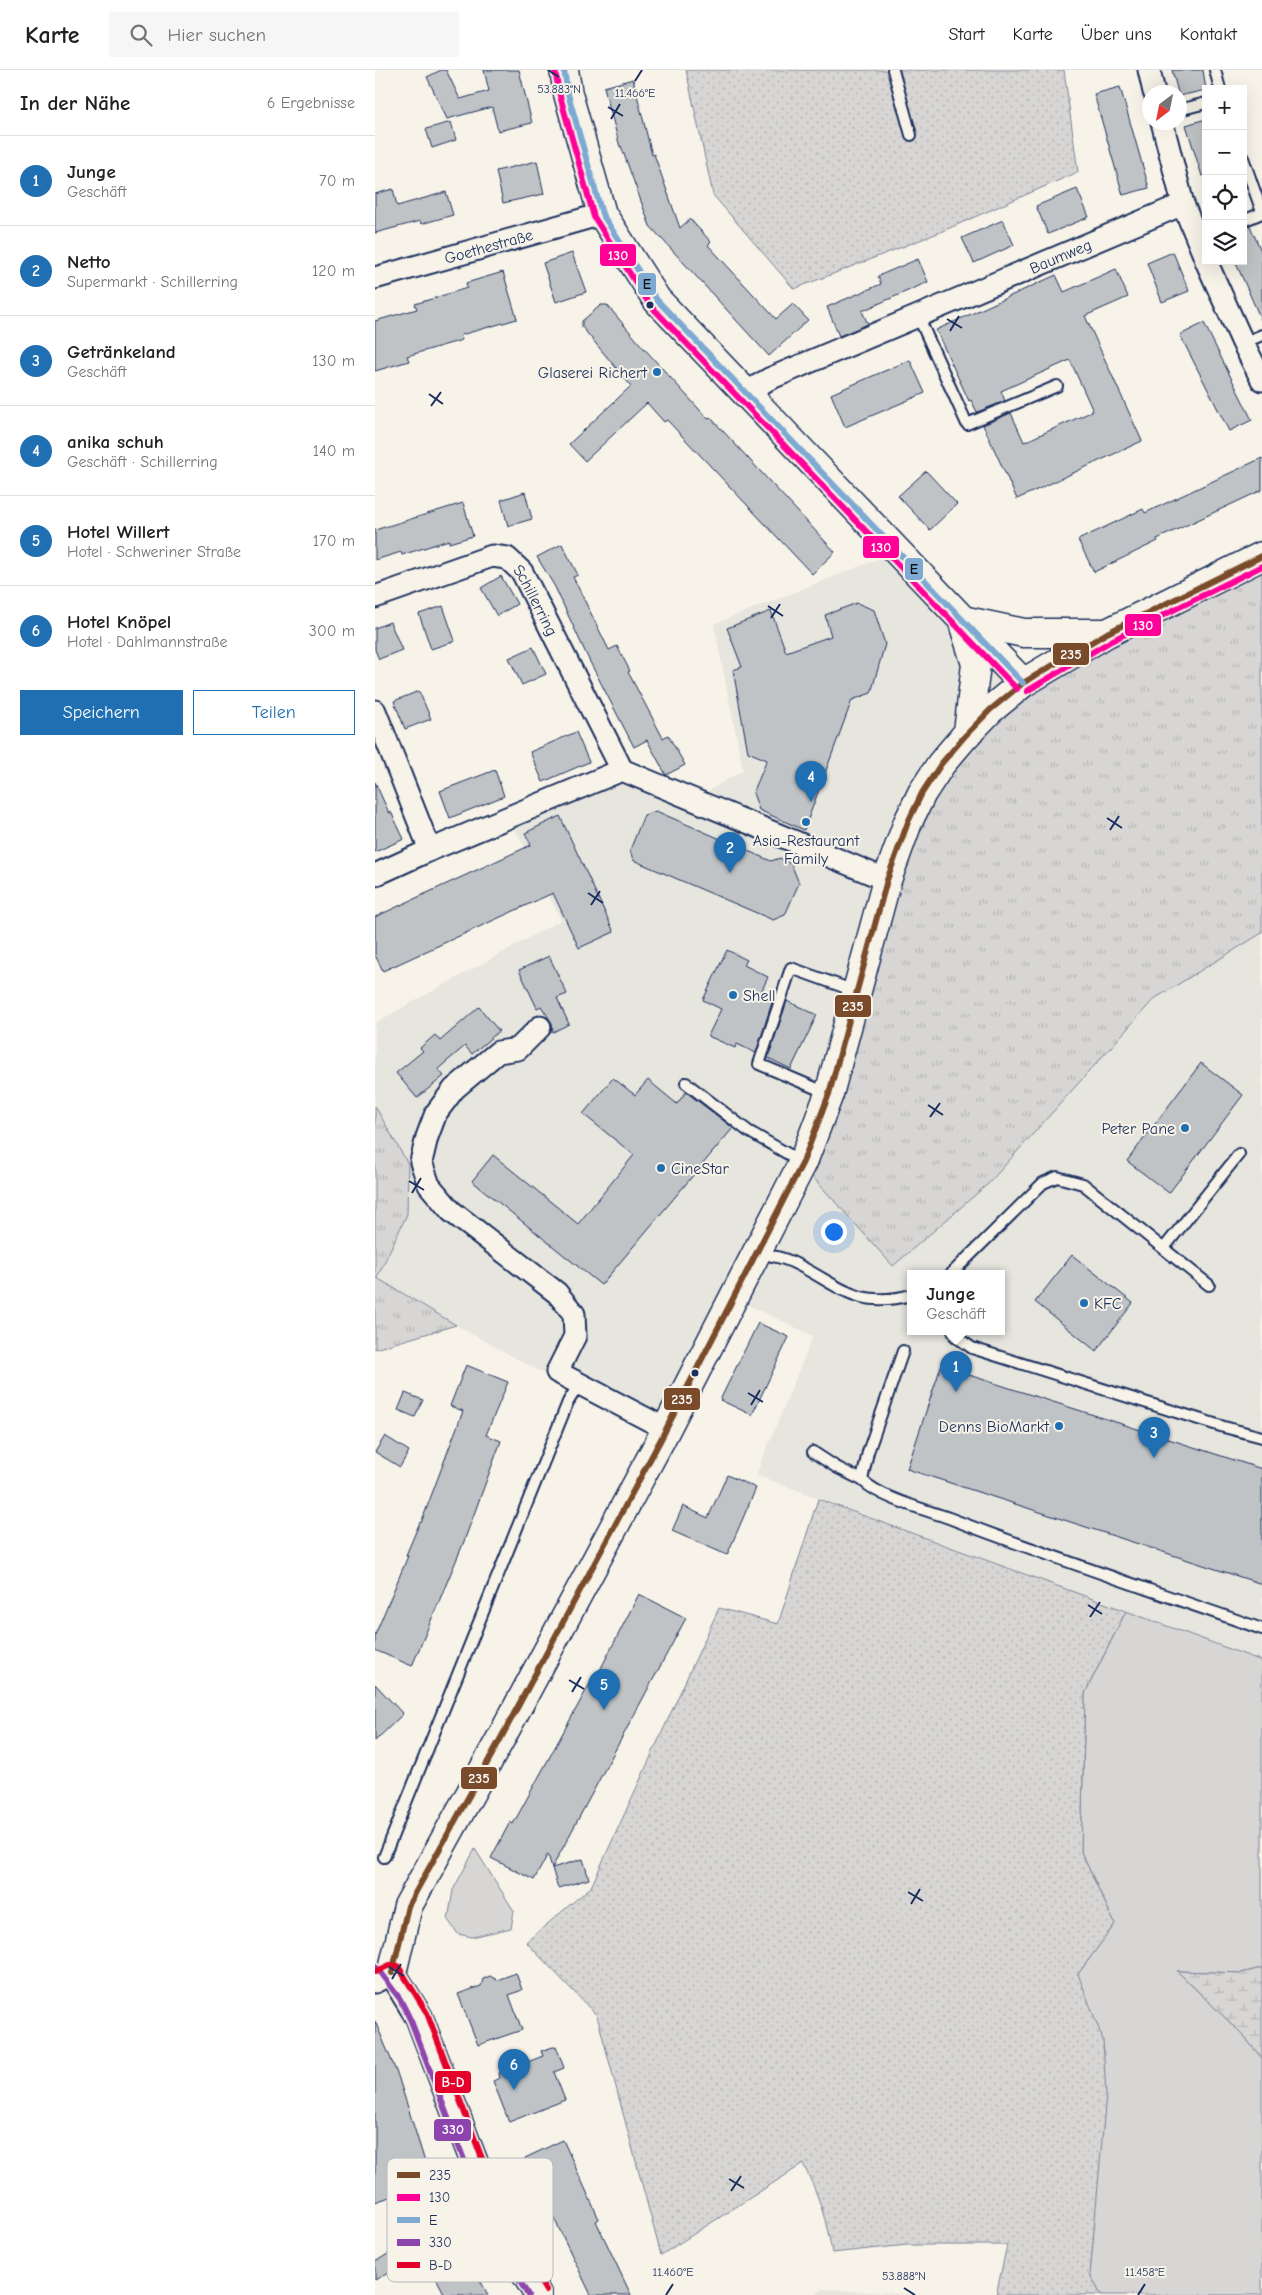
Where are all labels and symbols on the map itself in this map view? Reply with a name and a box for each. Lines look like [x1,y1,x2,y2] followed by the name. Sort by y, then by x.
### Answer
[537,82,581,96] text: 53.883°N
[1142,85,1187,130] north arrow
[615,86,655,100] text: 11.466°E
[443,226,535,268] street label: Goethestraße
[1027,236,1094,278] street label: Baumweg
[599,243,637,267] line badge: 130
[608,247,628,264] text: 130
[637,272,657,296] line badge: E
[643,276,652,293] text: E
[645,300,655,310] unlabelled marker
[538,364,647,382] place label: Glaserei Richert
[651,366,663,378] marker: Glaserei Richert
[862,535,900,559] line badge: 130
[871,539,891,556] text: 130
[904,557,924,581] line badge: E
[510,561,561,639] street label: Schillerring
[910,561,919,578] text: E
[1124,613,1162,637] line badge: 130
[1133,617,1153,634] text: 130
[1052,642,1090,666] line badge: 235
[1060,646,1082,663] text: 235
[795,761,827,802] pin: 4
[800,816,812,828] marker: Asia-Restaurant Family
[714,832,746,873] pin: 2
[753,832,860,868] place label: Asia-Restaurant Family
[743,987,775,1005] place label: Shell
[727,989,739,1001] marker: Shell
[834,994,872,1018] line badge: 235
[842,998,864,1015] text: 235
[1101,1120,1175,1138] place label: Peter Pane
[1179,1122,1191,1134] marker: Peter Pane
[671,1160,730,1178] place label: CineStar
[655,1162,667,1174] marker: CineStar
[821,1219,847,1245] your location
[1094,1295,1122,1313] place label: KFC
[1078,1297,1090,1309] marker: KFC
[940,1351,972,1392] pin: 1
[690,1368,700,1378] unlabelled marker
[663,1387,701,1411] line badge: 235
[671,1391,693,1408] text: 235
[1138,1417,1170,1458] pin: 3
[939,1418,1049,1436] place label: Denns BioMarkt
[1053,1420,1065,1432] marker: Denns BioMarkt
[588,1669,620,1710] pin: 5
[460,1766,498,1790] line badge: 235
[468,1770,490,1787] text: 235
[498,2049,530,2090] pin: 6
[434,2070,472,2094] line badge: B-D
[441,2074,465,2091] text: B-D
[433,2118,472,2142] line badge: 330
[442,2121,464,2138] text: 330
[387,2158,553,2282] legend
[429,2167,451,2184] text: 235
[429,2189,450,2206] text: 130
[429,2212,437,2229] text: E
[429,2234,452,2251] text: 330
[429,2257,452,2274] text: B-D
[652,2265,694,2279] text: 11.460°E
[1125,2265,1165,2279] text: 11.458°E
[882,2269,926,2283] text: 53.888°N

